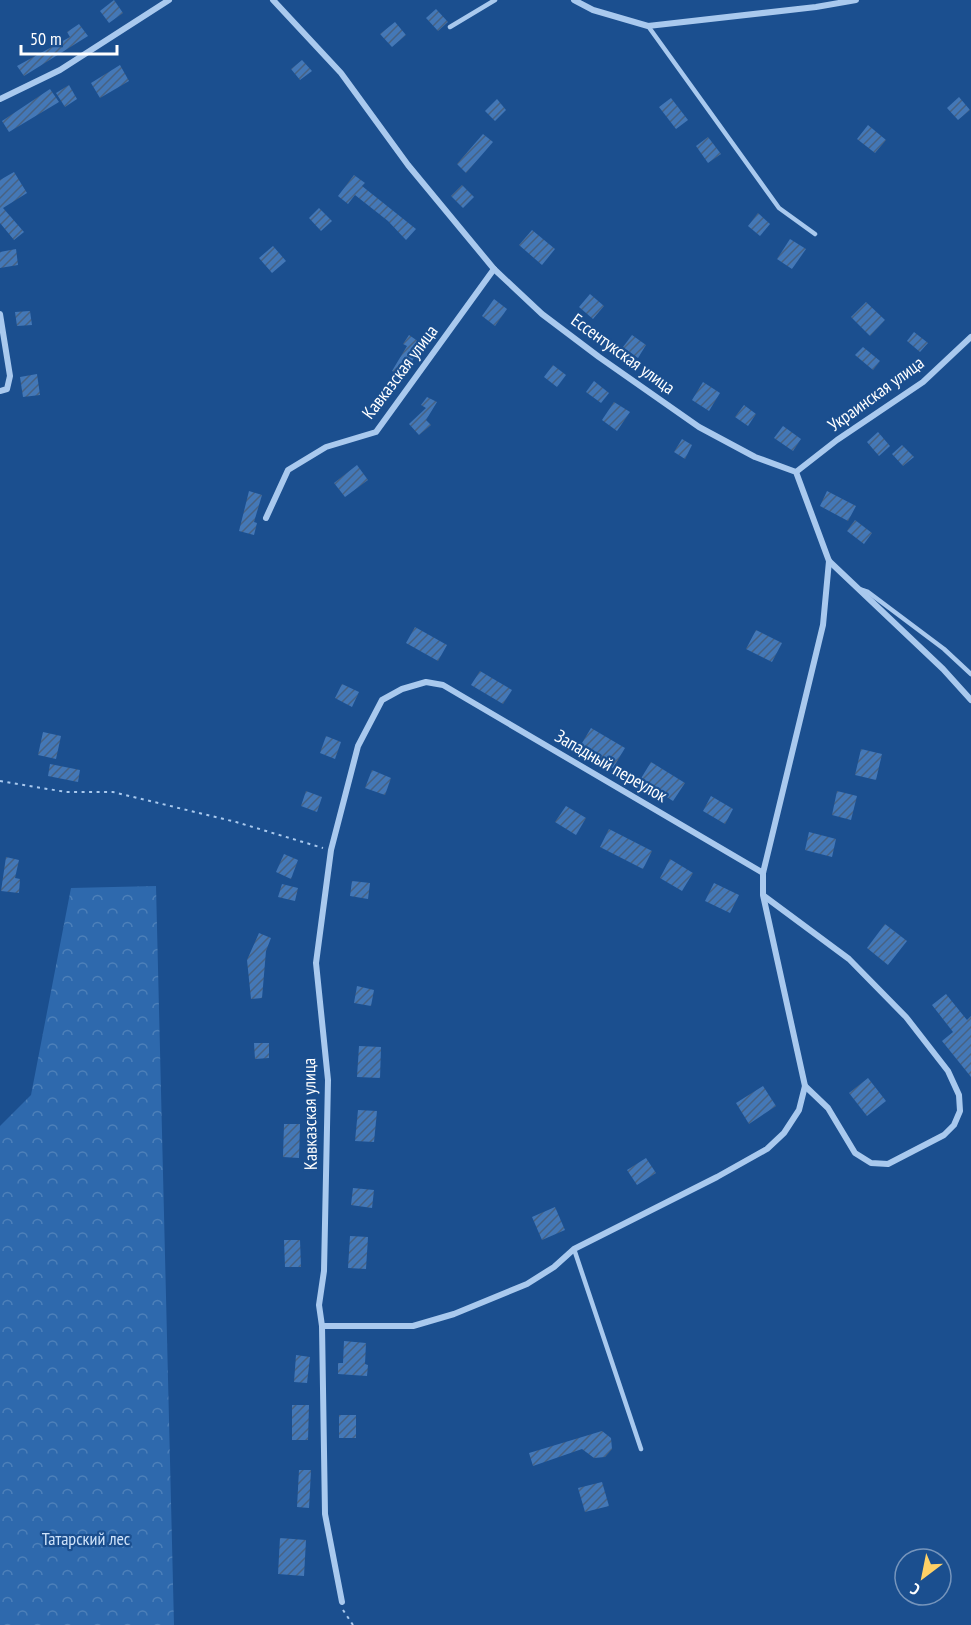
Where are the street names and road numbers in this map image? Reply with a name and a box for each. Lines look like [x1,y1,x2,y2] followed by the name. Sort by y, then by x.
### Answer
[567,308,680,399] street label: Ессентукская улица
[357,320,442,423] street label: Кавказская улица
[823,351,928,436] street label: Украинская улица
[551,724,672,807] street label: Западный переулок
[297,1058,322,1170] street label: Кавказская улица

